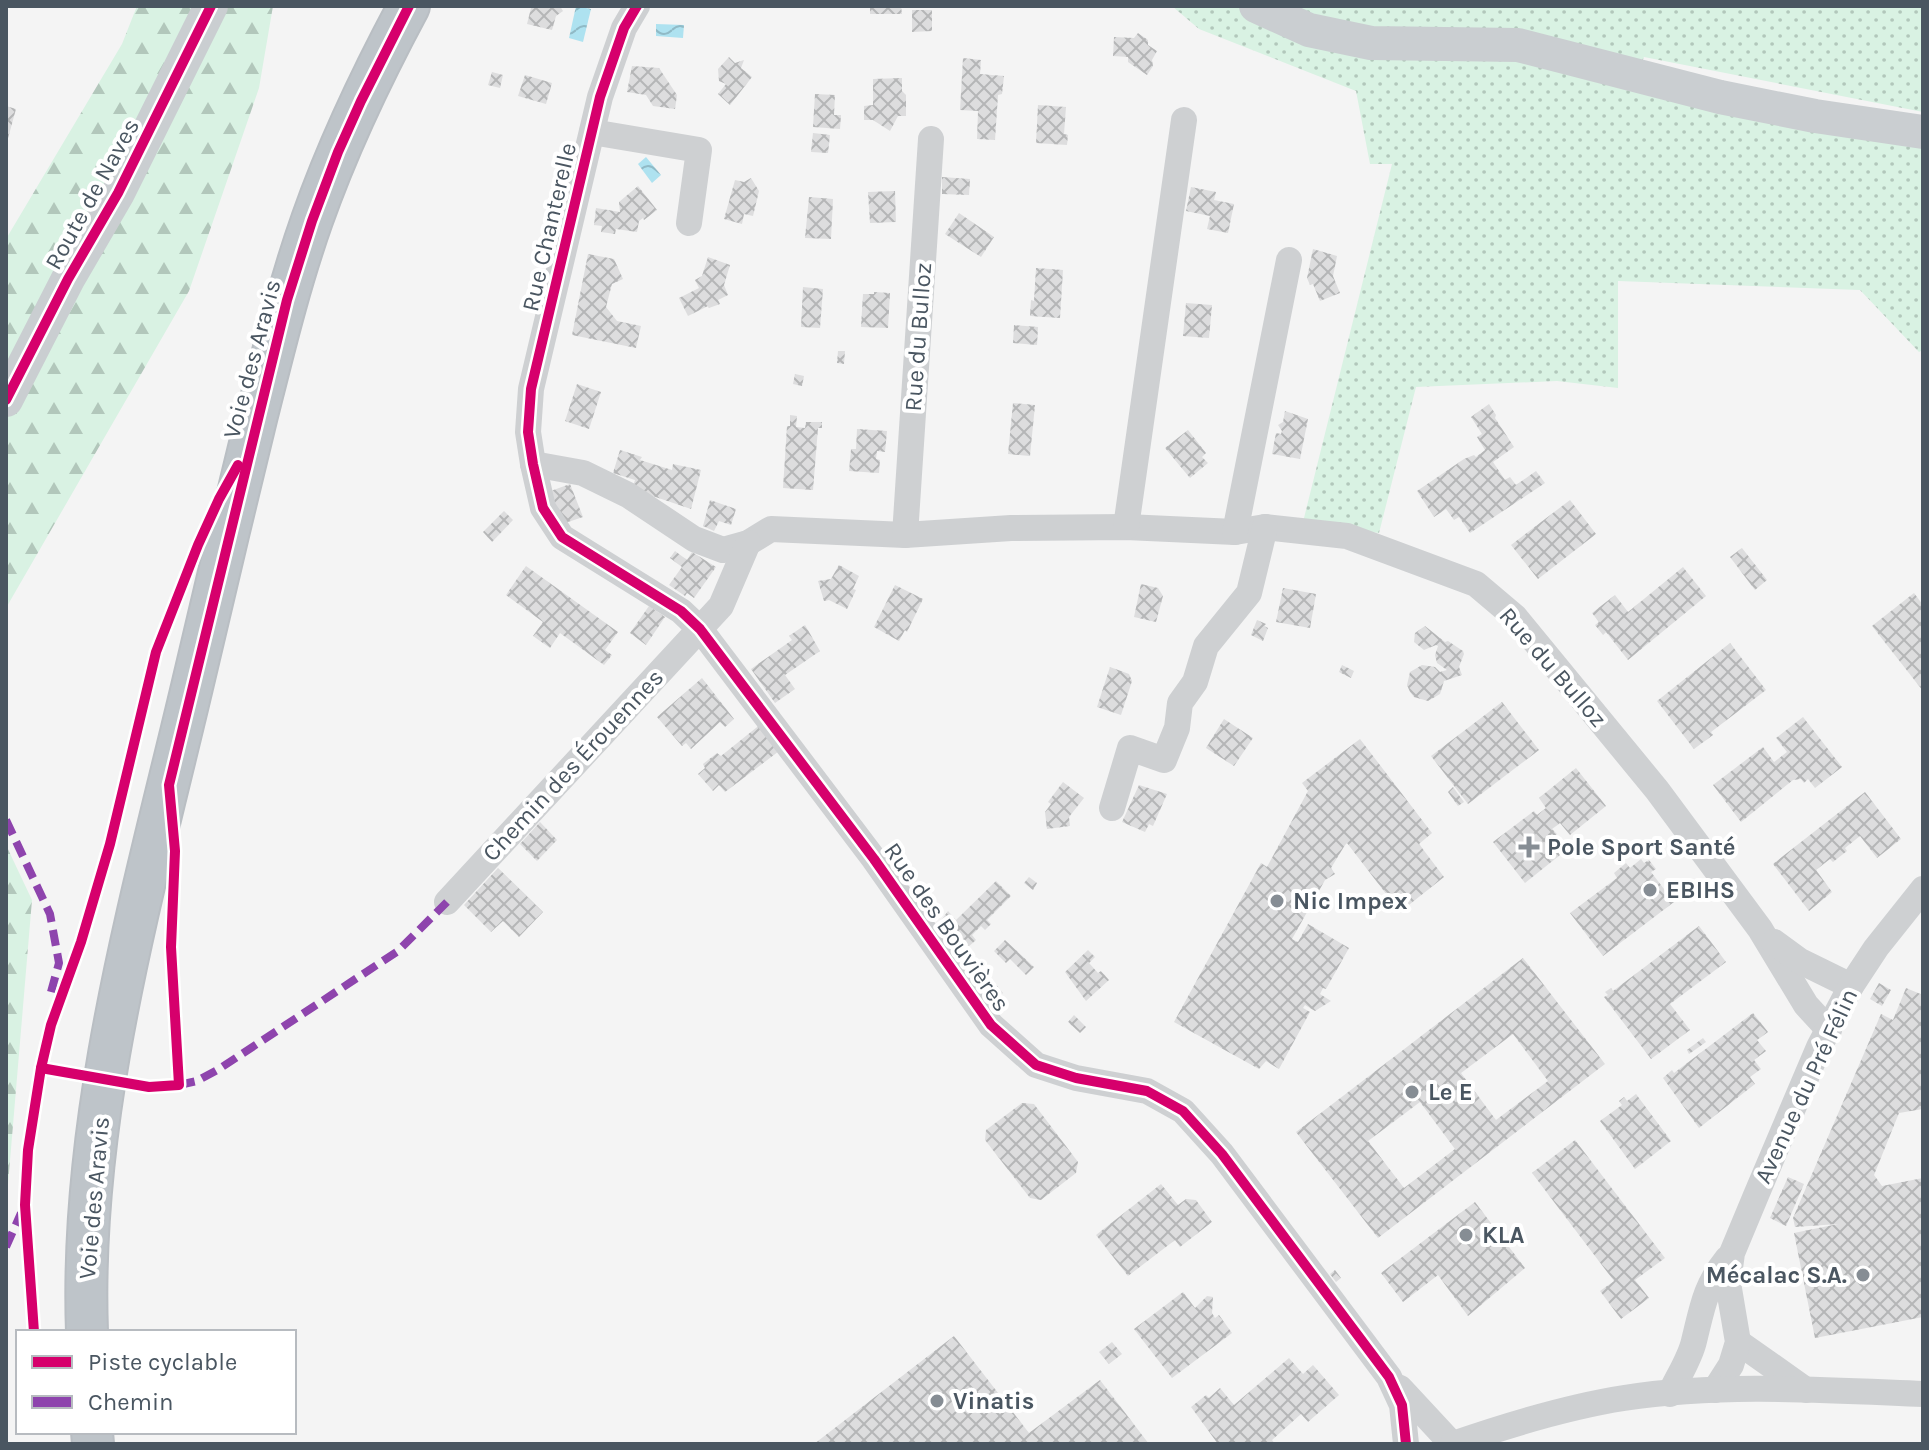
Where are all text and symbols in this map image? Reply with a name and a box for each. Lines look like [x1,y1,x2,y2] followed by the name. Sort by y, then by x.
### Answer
[39,114,145,274] street label: Route de Naves
[516,140,582,314] street label: Rue Chanterelle
[899,262,937,412] street label: Rue du Bulloz
[217,276,287,442] street label: Voie des Aravis
[1494,602,1612,732] street label: Rue du Bulloz
[476,663,669,867] street label: Chemin des Érouennes
[1547,833,1736,861] place label: Pole Sport Santé
[1518,836,1540,858] marker: Pole Sport Santé
[878,837,1016,1017] street label: Rue des Bouvières
[1666,876,1735,904] place label: EBIHS
[1641,881,1659,899] marker: EBIHS
[1293,887,1408,915] place label: Nic Impex
[1268,892,1286,910] marker: Nic Impex
[1749,984,1863,1188] street label: Avenue du Pré Félin
[1428,1078,1473,1106] place label: Le E
[1403,1083,1421,1101] marker: Le E
[73,1115,115,1281] street label: Voie des Aravis
[1482,1221,1525,1249] place label: KLA
[1457,1226,1475,1244] marker: KLA
[1706,1261,1847,1289] place label: Mécalac S.A.
[1854,1266,1872,1284] marker: Mécalac S.A.
[16,1330,296,1434] legend
[88,1348,237,1376] text: Piste cyclable
[953,1387,1034,1415] place label: Vinatis
[88,1388,174,1416] text: Chemin
[928,1392,946,1410] marker: Vinatis

